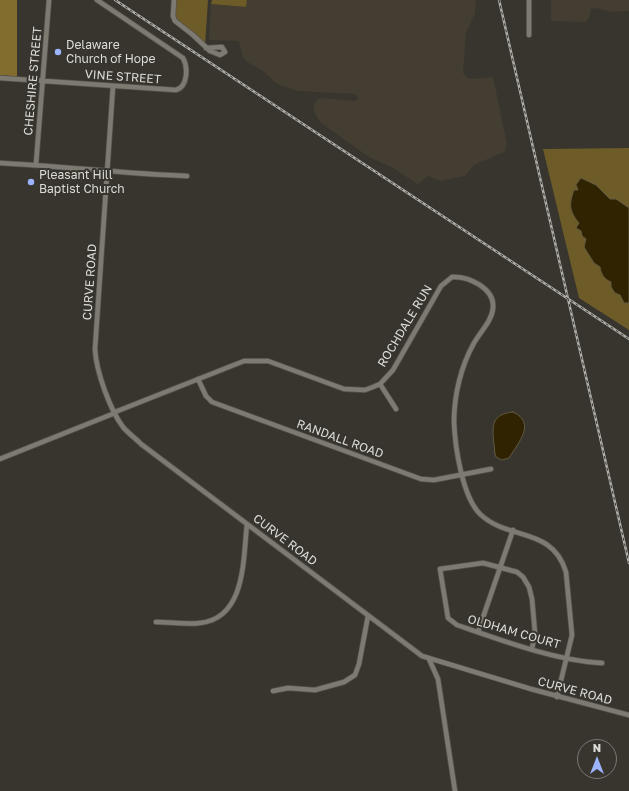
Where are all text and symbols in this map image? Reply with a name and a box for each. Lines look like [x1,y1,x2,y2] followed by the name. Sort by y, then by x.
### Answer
[21,26,45,136] street label: CHESHIRE STREET
[66,38,155,66] place label: Delaware Church of Hope
[53,47,63,57] marker: Delaware Church of Hope
[84,67,162,87] street label: VINE STREET
[39,168,125,196] place label: Pleasant Hill Baptist Church
[26,177,36,187] marker: Pleasant Hill Baptist Church
[80,243,100,321] street label: CURVE ROAD
[375,282,435,370] street label: ROCHDALE RUN
[295,417,385,461] street label: RANDALL ROAD
[250,511,320,569] street label: CURVE ROAD
[466,612,562,652] street label: OLDHAM COURT
[536,674,614,708] street label: CURVE ROAD
[577,739,617,779] north arrow
[593,741,601,754] text: N

